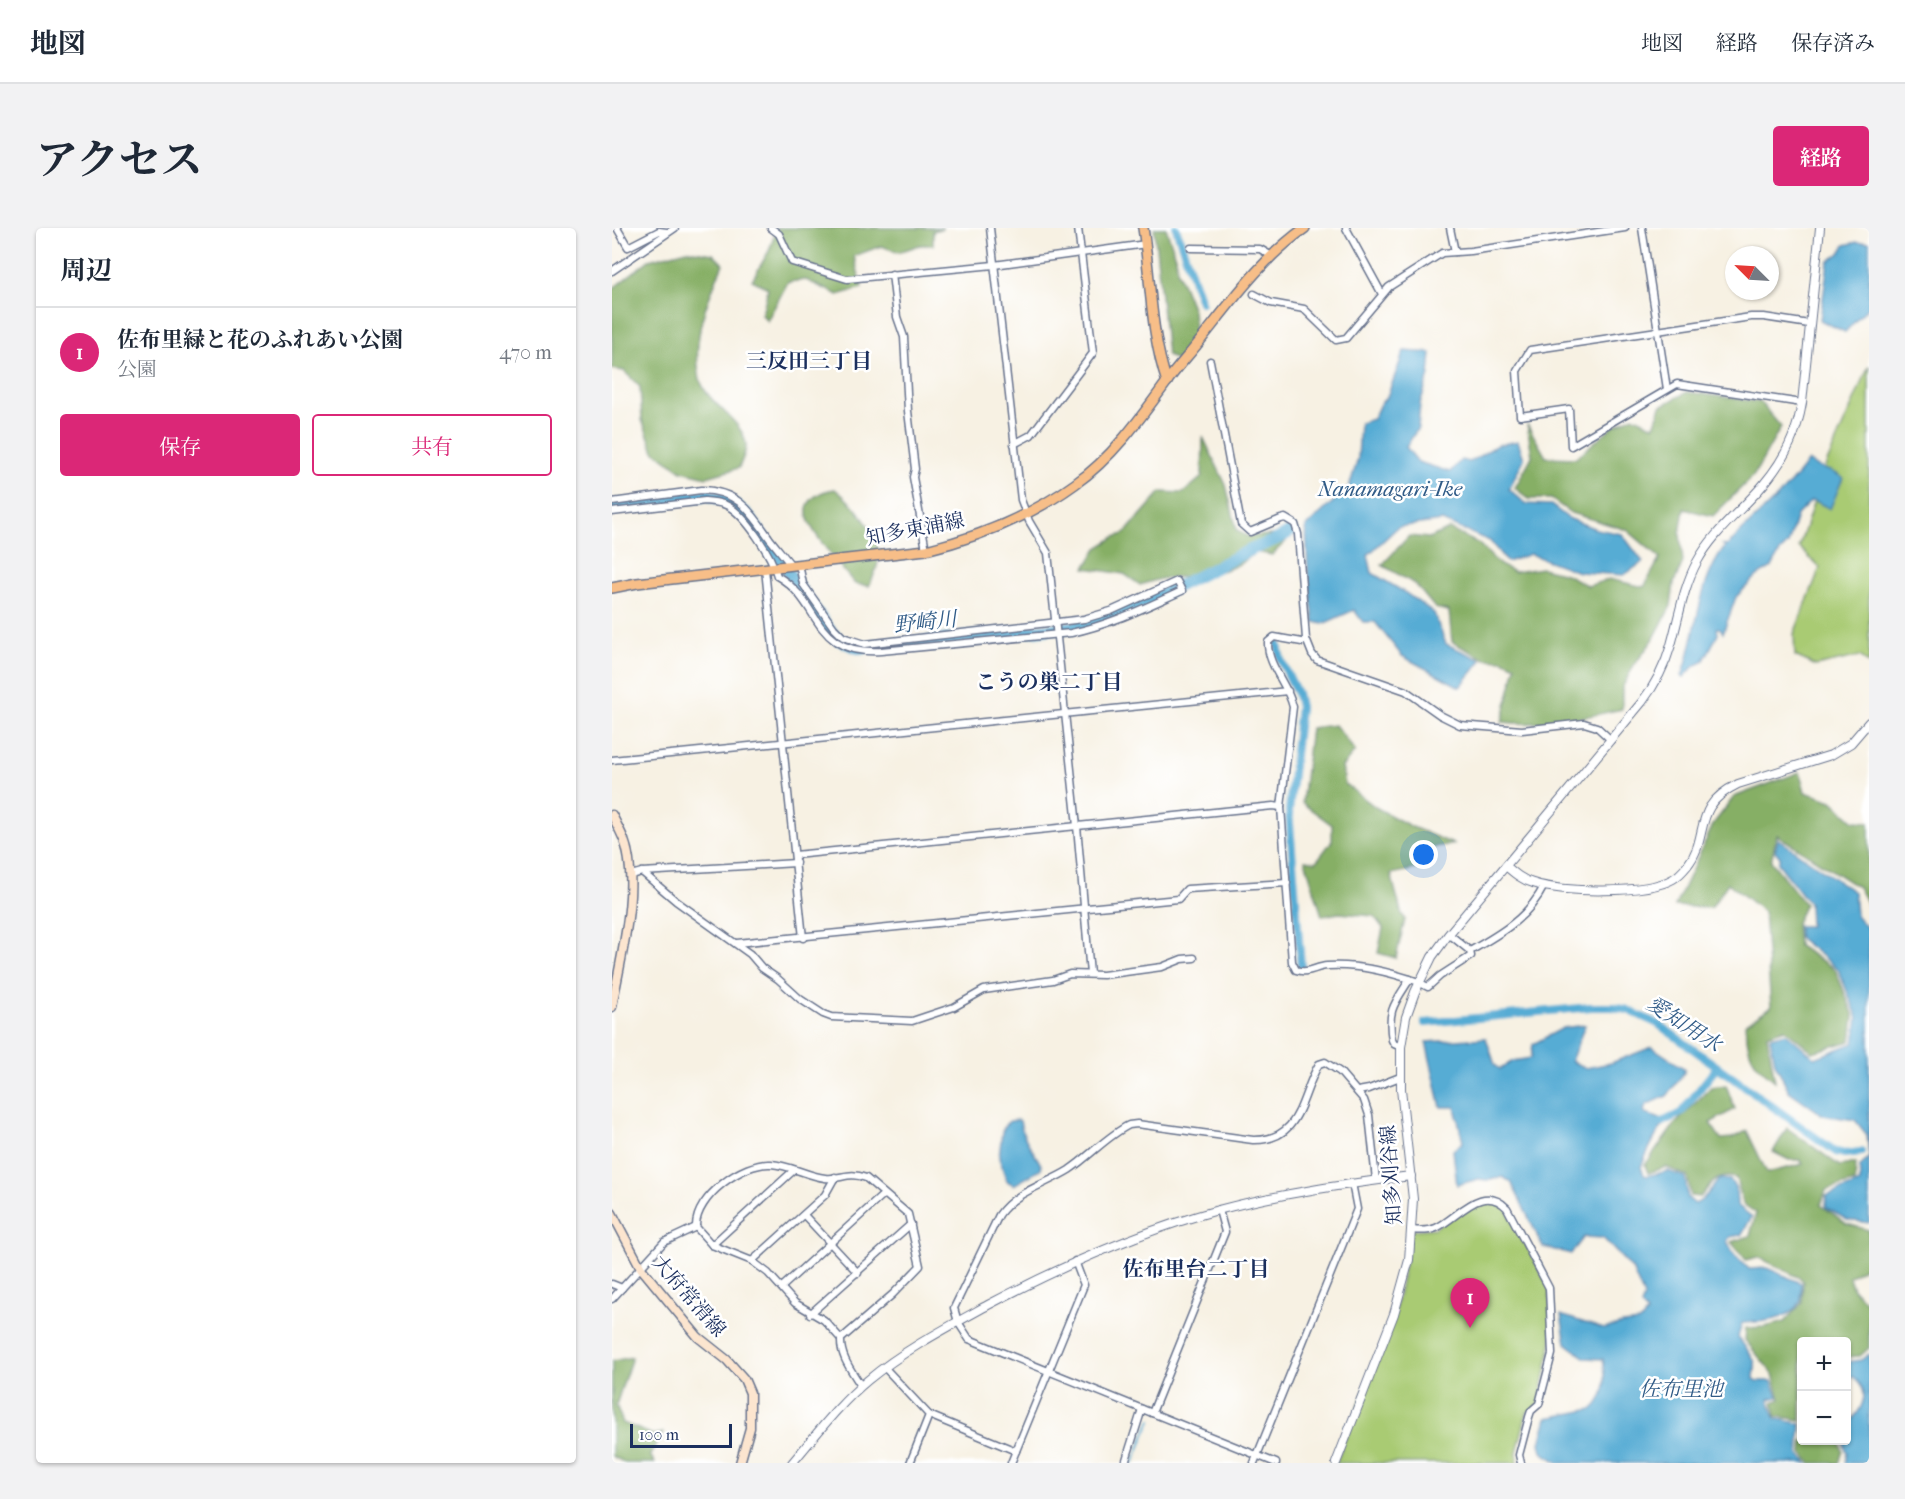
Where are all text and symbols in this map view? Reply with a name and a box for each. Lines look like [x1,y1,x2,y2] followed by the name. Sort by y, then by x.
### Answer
[30,27,86,60] text: 地図
[1641,31,1683,55] text: 地図
[1716,31,1758,55] text: 経路
[1791,31,1875,55] text: 保存済み
[1773,126,1869,186] button: 経路
[36,136,203,185] text: アクセス
[1725,246,1779,300] north arrow
[60,255,112,286] text: 周辺
[117,327,403,353] text: 佐布里緑と花のふれあい公園
[76,341,83,364] text: 1
[499,341,552,364] text: 470 m
[746,349,872,373] district label: 三反田三丁目
[117,358,157,381] text: 公園
[60,414,300,476] button: 保存
[312,414,552,476] button: 共有
[1317,477,1463,501] water label: Nanamagari-Ike
[864,508,966,550] street label: 知多東浦線
[892,607,960,637] water label: 野崎川
[976,670,1123,694] district label: こうの巣二丁目
[1409,840,1438,869] your location
[1642,991,1727,1058] water label: 愛知用水
[1376,1124,1406,1226] street label: 知多刈谷線
[648,1251,730,1341] street label: 大府常滑線
[1123,1257,1270,1281] district label: 佐布里台二丁目
[1450,1278,1490,1328] pin: 1
[1797,1337,1851,1445] map controls
[1797,1337,1851,1391] button: +
[1639,1377,1725,1401] water label: 佐布里池
[1797,1391,1851,1445] button: −
[630,1421,732,1448] scale bar
[639,1425,679,1444] text: 100 m

